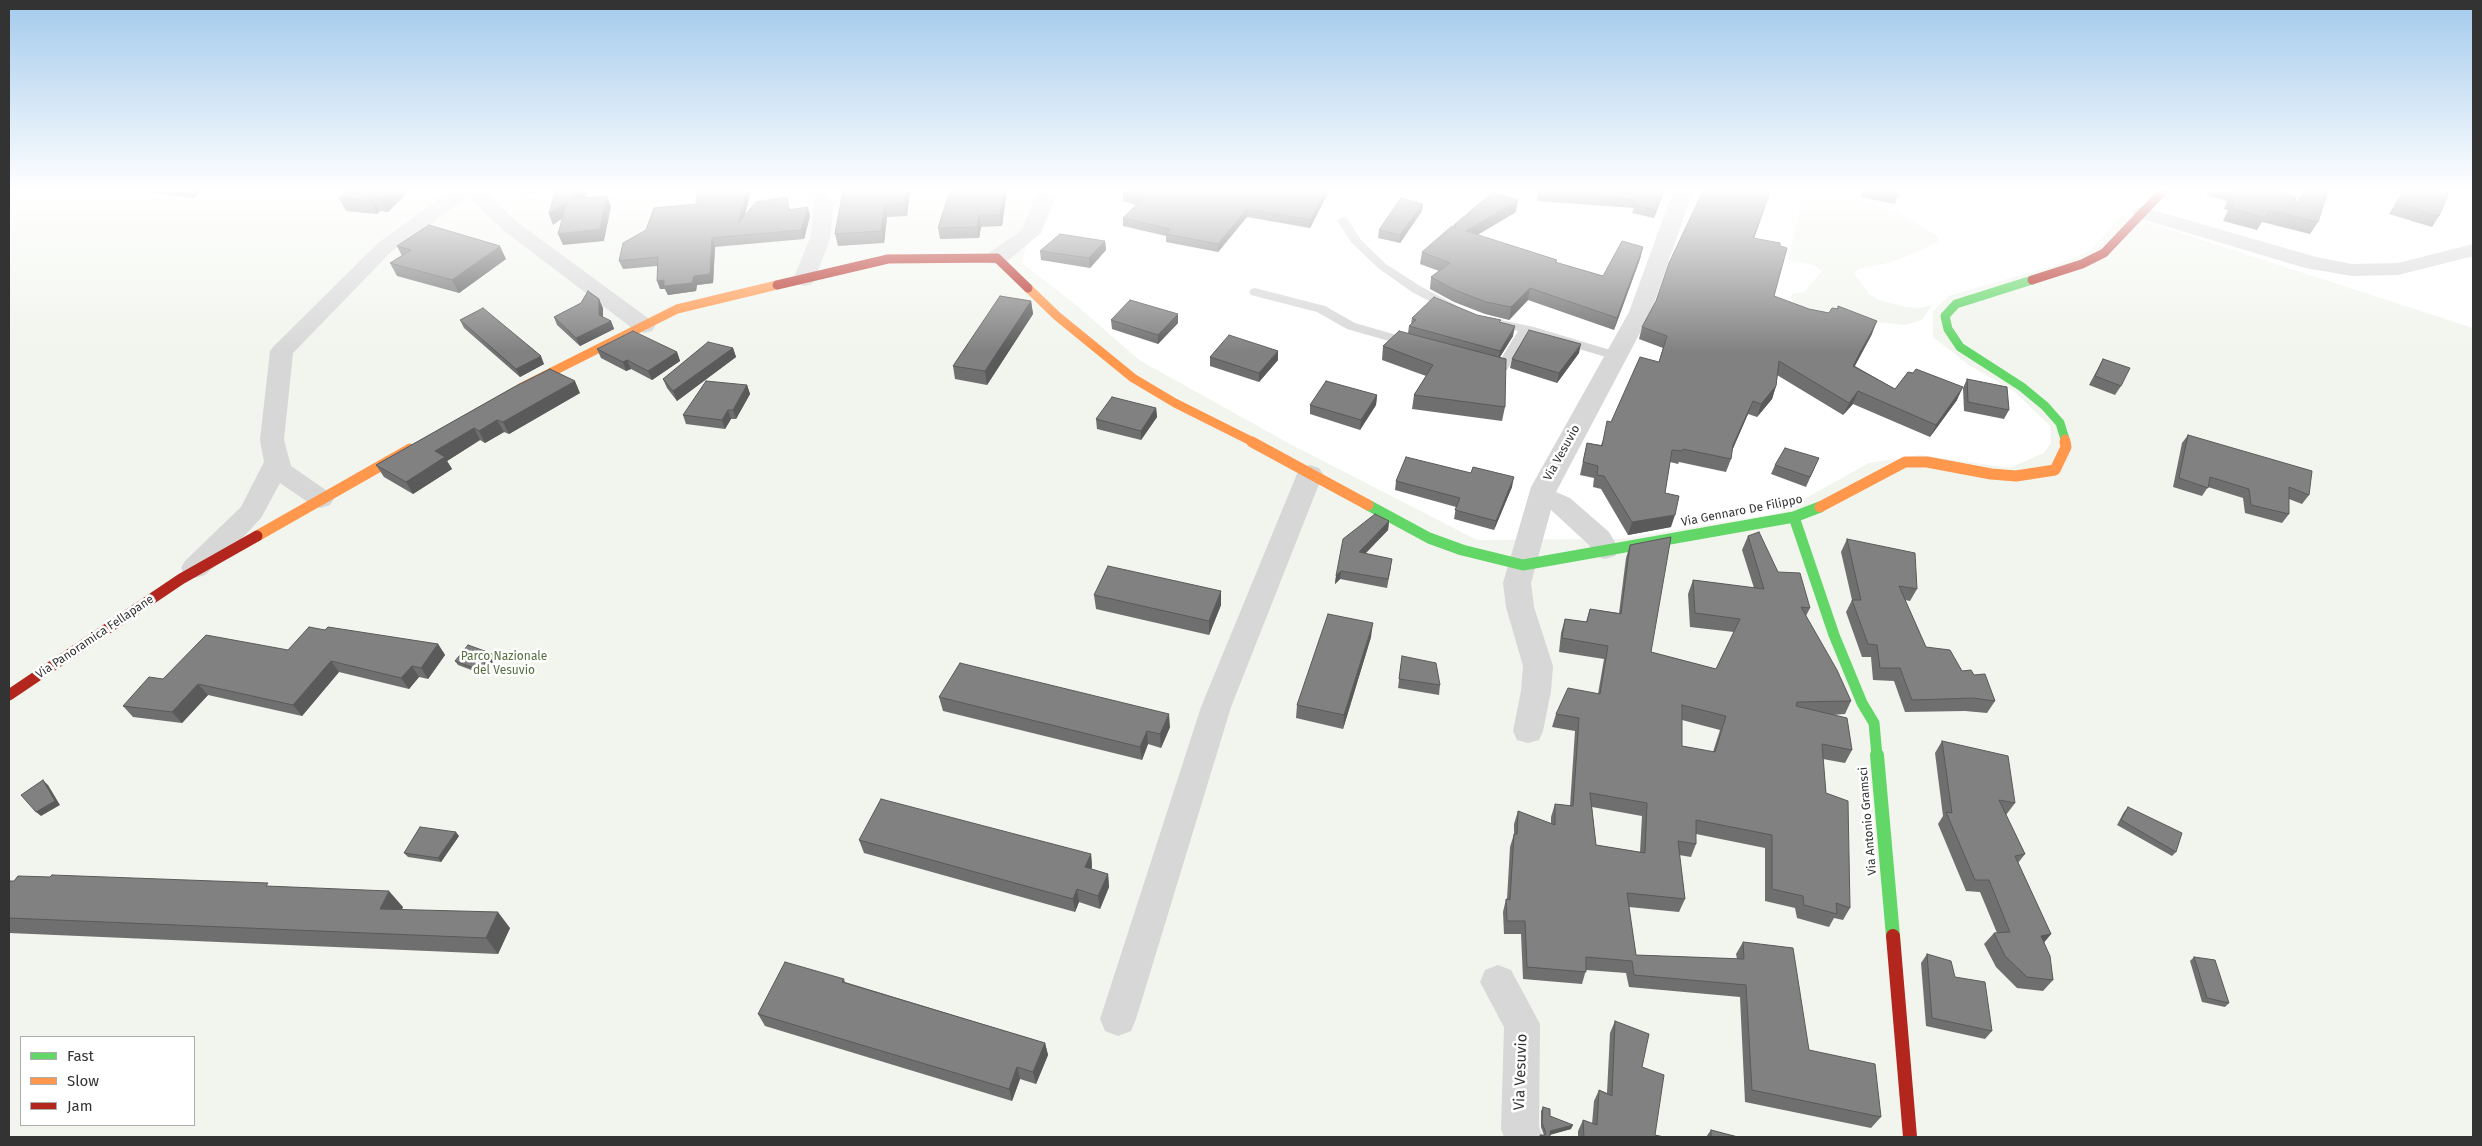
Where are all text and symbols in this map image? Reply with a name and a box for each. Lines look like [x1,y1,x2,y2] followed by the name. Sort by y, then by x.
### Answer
[1541,423,1583,483] street label: Via Vesuvio
[1680,492,1804,530] street label: Via Gennaro De Filippo
[33,592,157,682] street label: Via Panoramica Fellapane
[461,650,547,678] park label: Parco Nazionale del Vesuvio
[1856,766,1880,876] street label: Via Antonio Gramsci
[1511,1033,1531,1111] street label: Via Vesuvio
[20,1036,195,1126] legend
[67,1047,94,1065] text: Fast
[67,1072,99,1090] text: Slow
[67,1097,93,1115] text: Jam

